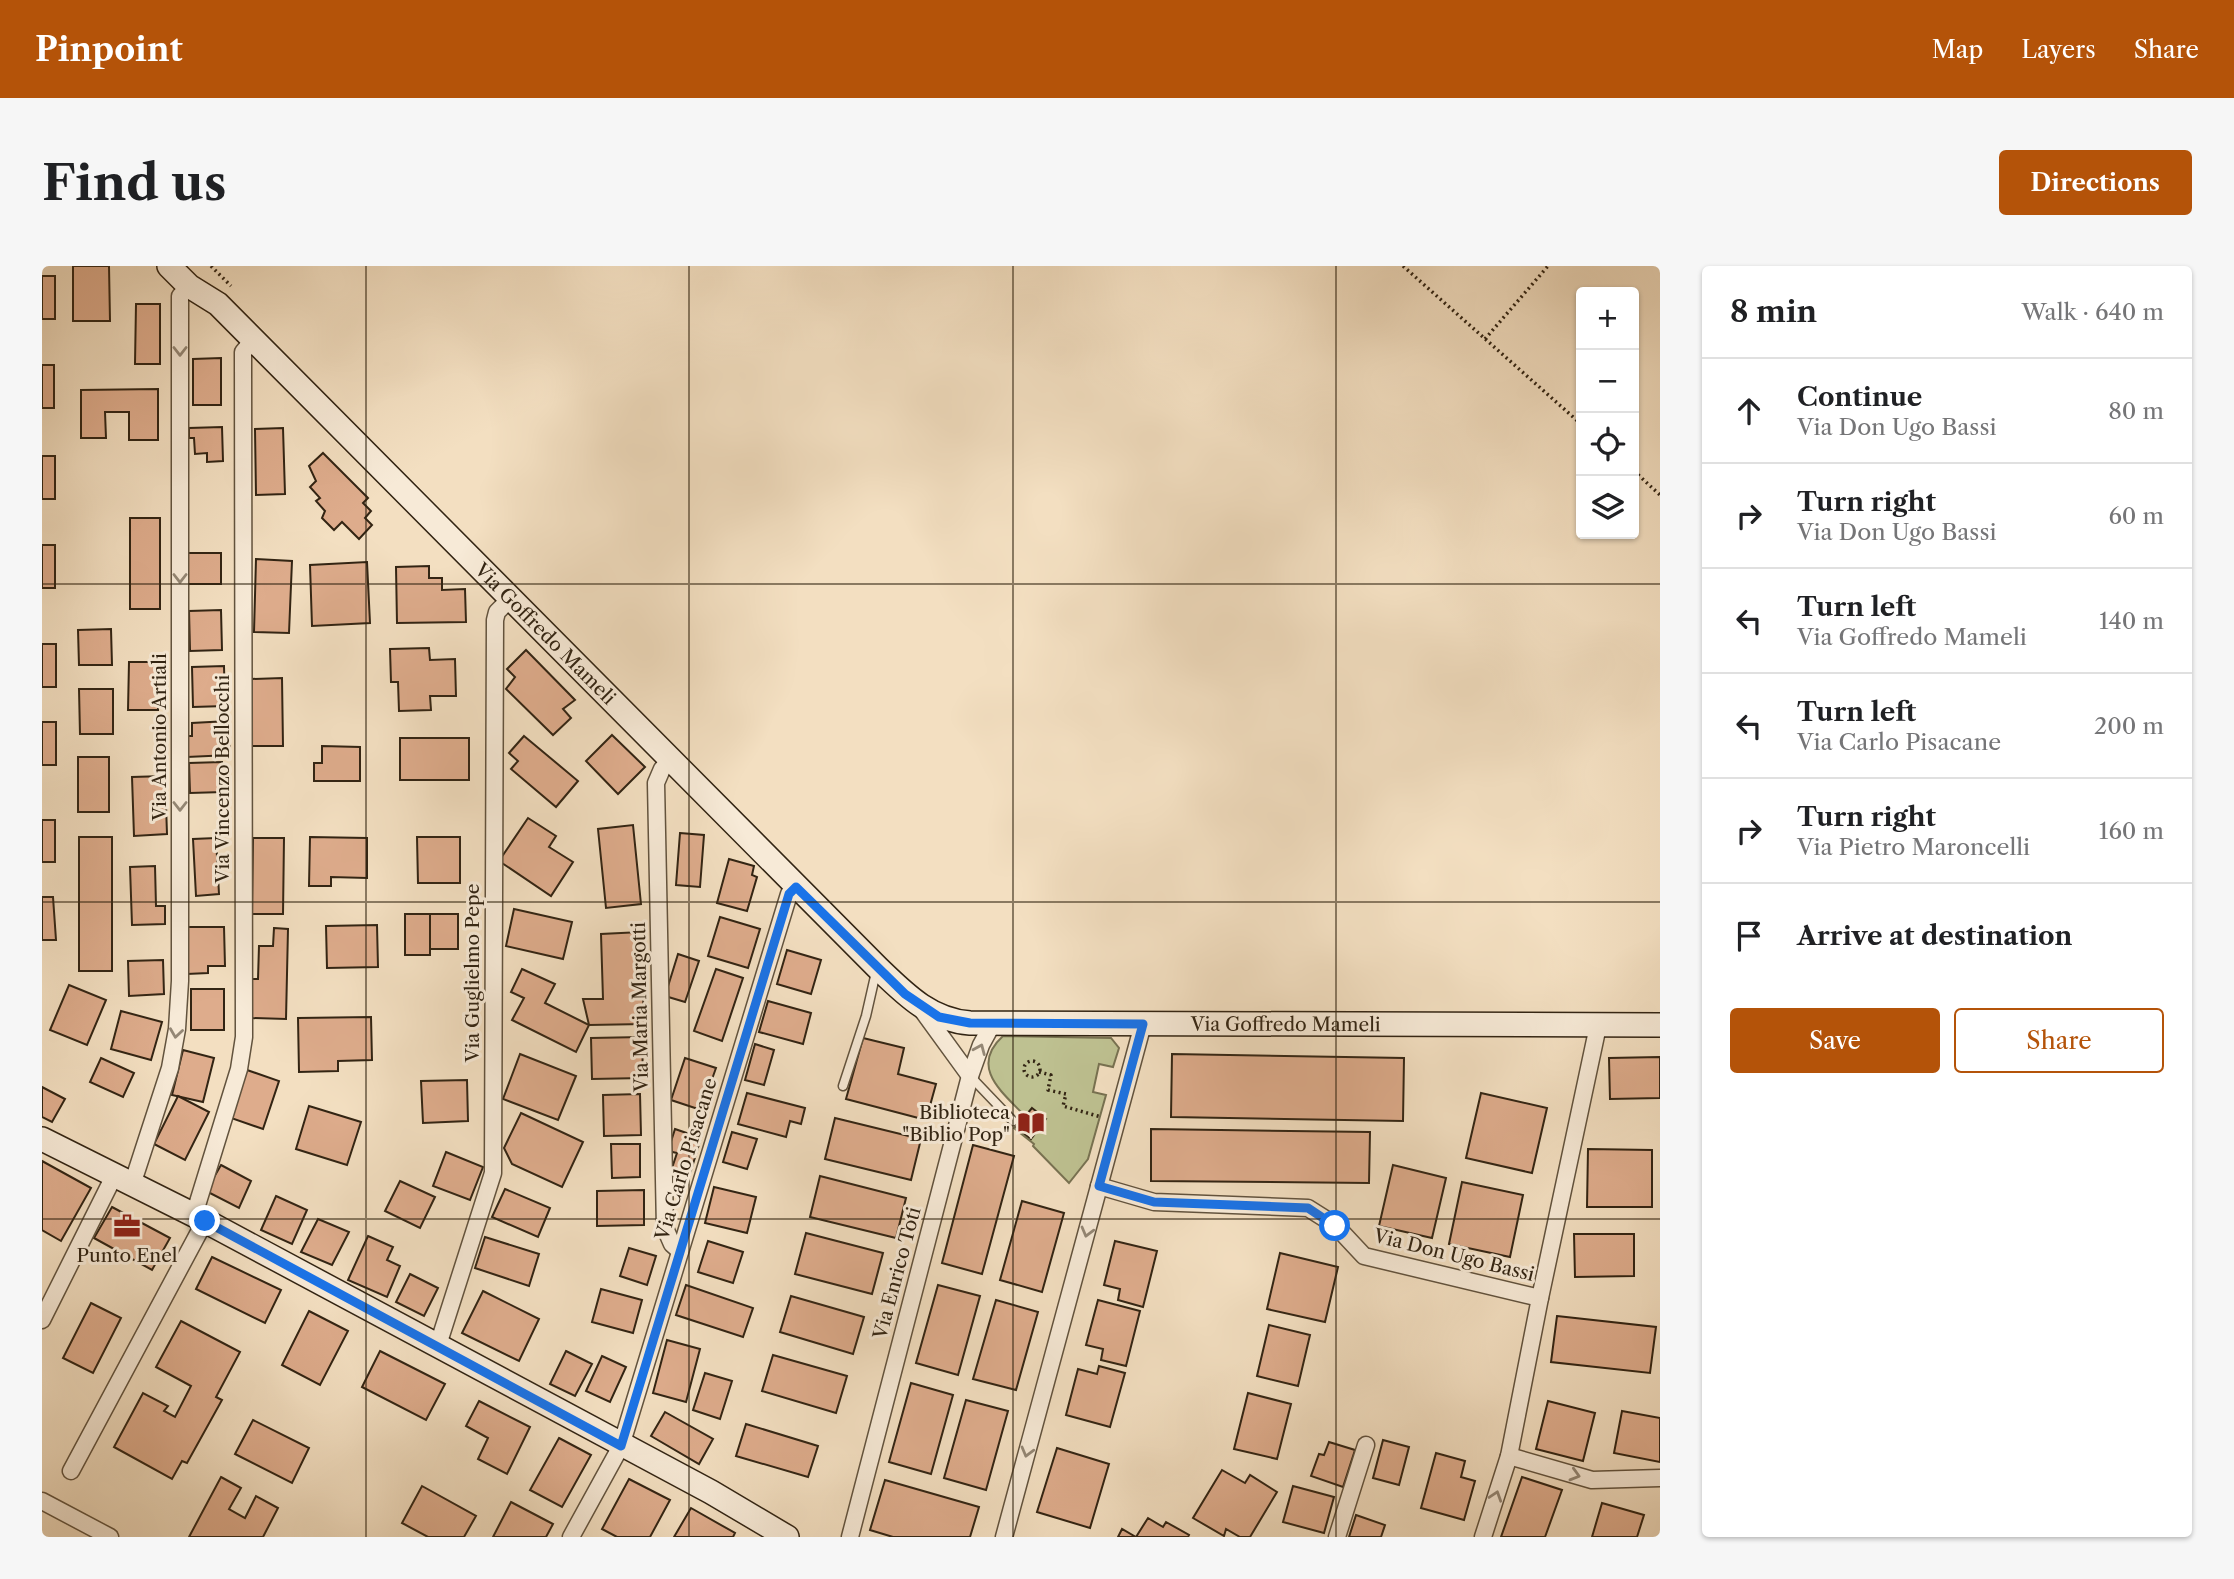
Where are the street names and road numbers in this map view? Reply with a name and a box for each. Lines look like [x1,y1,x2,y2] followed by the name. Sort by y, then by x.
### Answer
[470,557,621,709] street label: Via Goffredo Mameli
[148,653,171,822] street label: Via Antonio Artiali
[211,675,234,884] street label: Via Vincenzo Bellocchi
[461,884,484,1063] street label: Via Guglielmo Pepe
[627,922,653,1093] street label: Via Maria Margotti
[1190,1012,1381,1036] street label: Via Goffredo Mameli
[650,1075,722,1244] street label: Via Carlo Pisacane
[868,1204,926,1343] street label: Via Enrico Toti
[1370,1224,1537,1286] street label: Via Don Ugo Bassi

